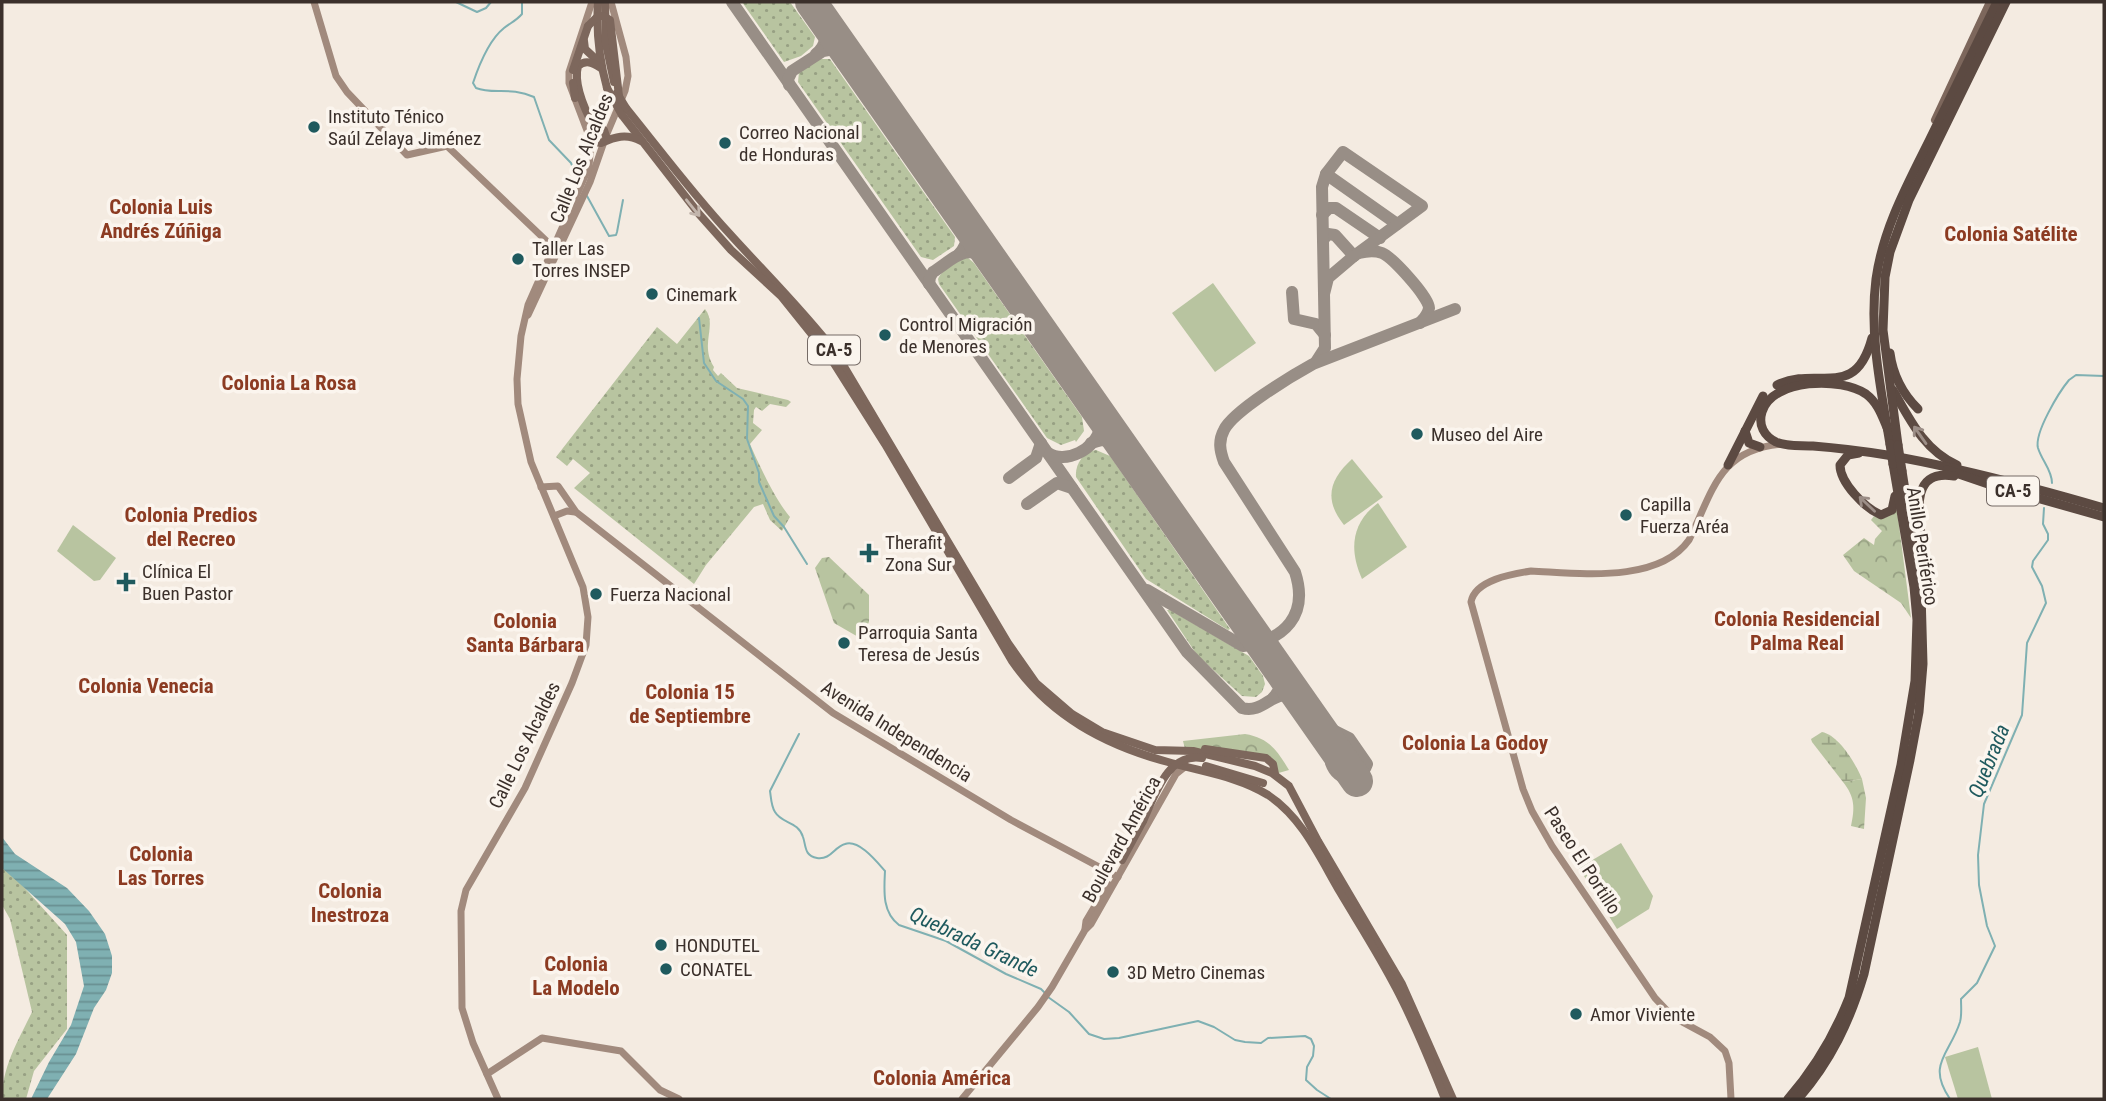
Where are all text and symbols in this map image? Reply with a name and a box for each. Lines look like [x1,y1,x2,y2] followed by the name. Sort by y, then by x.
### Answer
[545,90,618,226] street label: Calle Los Alcaldes
[328,105,481,150] place label: Instituto Ténico Saúl Zelaya Jiménez
[306,119,322,135] marker: Instituto Ténico Saúl Zelaya Jiménez
[739,121,860,166] place label: Correo Nacional de Honduras
[717,135,733,151] marker: Correo Nacional de Honduras
[100,195,222,243] district label: Colonia Luis Andrés Zúñiga
[686,198,701,216] one-way arrow
[1944,222,2078,246] district label: Colonia Satélite
[532,237,630,282] place label: Taller Las Torres INSEP
[510,251,526,267] marker: Taller Las Torres INSEP
[666,283,737,306] place label: Cinemark
[644,286,660,302] marker: Cinemark
[899,313,1032,358] place label: Control Migración de Menores
[877,327,893,343] marker: Control Migración de Menores
[808,336,860,364] road number: CA-5
[222,371,356,395] district label: Colonia La Rosa
[1431,423,1543,446] place label: Museo del Aire
[1409,426,1425,442] marker: Museo del Aire
[1913,426,1927,445] one-way arrow
[1987,476,2039,505] road number: CA-5
[1902,485,1943,607] street label: Anillo Periférico
[1640,493,1729,538] place label: Capilla Fuerza Aréa
[1858,496,1875,513] one-way arrow
[125,503,257,551] district label: Colonia Predios del Recreo
[1618,507,1634,523] marker: Capilla Fuerza Aréa
[885,531,952,576] place label: Therafit Zona Sur
[859,543,879,563] marker: Therafit Zona Sur
[142,560,233,605] place label: Clínica El Buen Pastor
[116,572,136,592] marker: Clínica El Buen Pastor
[610,583,731,606] place label: Fuerza Nacional
[588,586,604,602] marker: Fuerza Nacional
[1714,607,1880,655] district label: Colonia Residencial Palma Real
[466,609,584,657] district label: Colonia Santa Bárbara
[858,621,980,666] place label: Parroquia Santa Teresa de Jesús
[836,635,852,651] marker: Parroquia Santa Teresa de Jesús
[78,674,214,698] district label: Colonia Venecia
[817,676,976,787] street label: Avenida Independencia
[484,678,565,812] street label: Calle Los Alcaldes
[629,680,751,728] district label: Colonia 15 de Septiembre
[1963,721,2015,801] water label: Quebrada
[1402,731,1549,755] district label: Colonia La Godoy
[1077,772,1166,906] street label: Boulevard América
[1539,802,1626,918] street label: Paseo El Portillo
[118,842,204,890] district label: Colonia Las Torres
[311,879,389,927] district label: Colonia Inestroza
[906,902,1042,982] water label: Quebrada Grande
[675,934,760,957] place label: HONDUTEL
[653,937,669,953] marker: HONDUTEL
[532,952,620,1000] district label: Colonia La Modelo
[680,958,752,981] place label: CONATEL
[658,961,674,977] marker: CONATEL
[1127,961,1265,984] place label: 3D Metro Cinemas
[1105,964,1121,980] marker: 3D Metro Cinemas
[1590,1003,1695,1026] place label: Amor Viviente
[1568,1006,1584,1022] marker: Amor Viviente
[873,1066,1011,1090] district label: Colonia América

